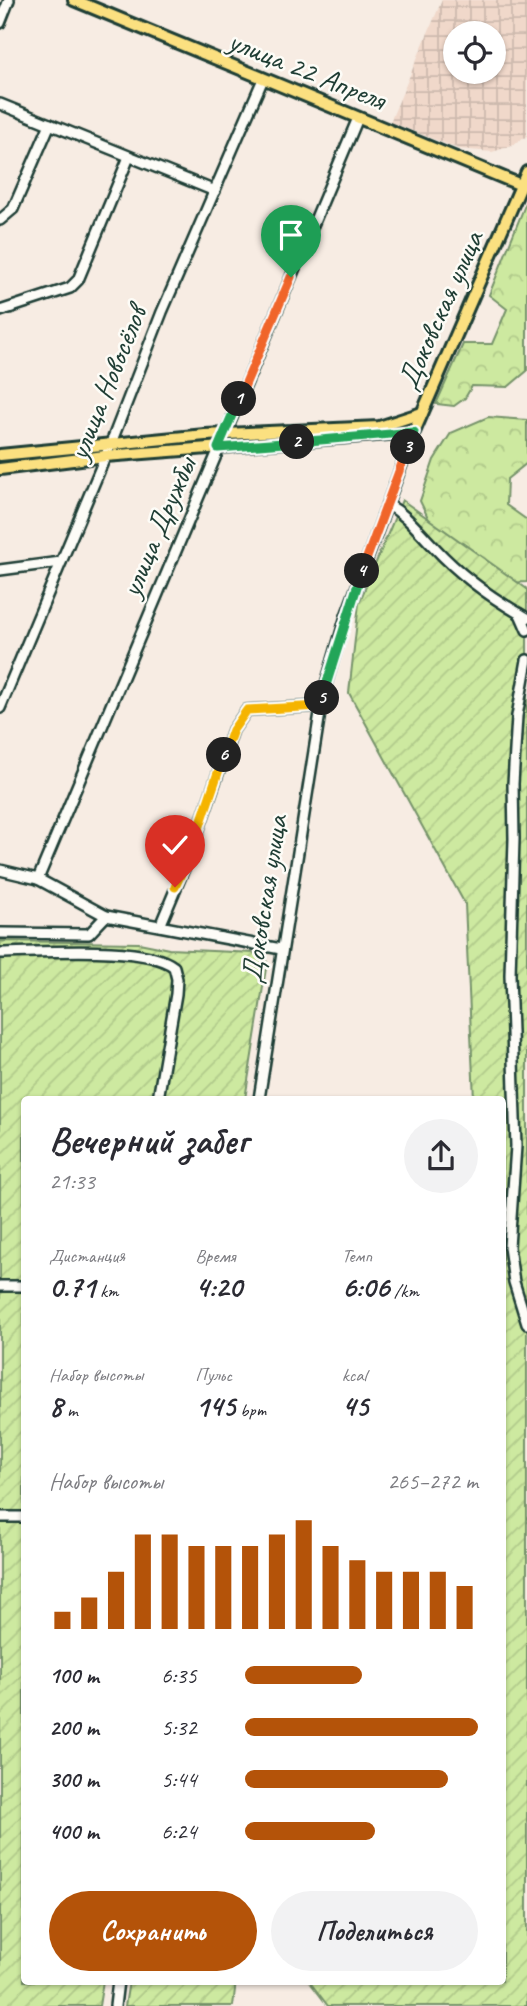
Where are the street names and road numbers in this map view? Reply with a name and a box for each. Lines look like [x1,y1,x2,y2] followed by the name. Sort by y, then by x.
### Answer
[221,21,393,120] street label: улица 22 Апреля
[388,223,493,395] street label: Доковская улица
[58,296,157,467] street label: улица Новосёлов
[111,449,205,604] street label: улица Дружбы
[232,811,296,986] street label: Доковская улица

